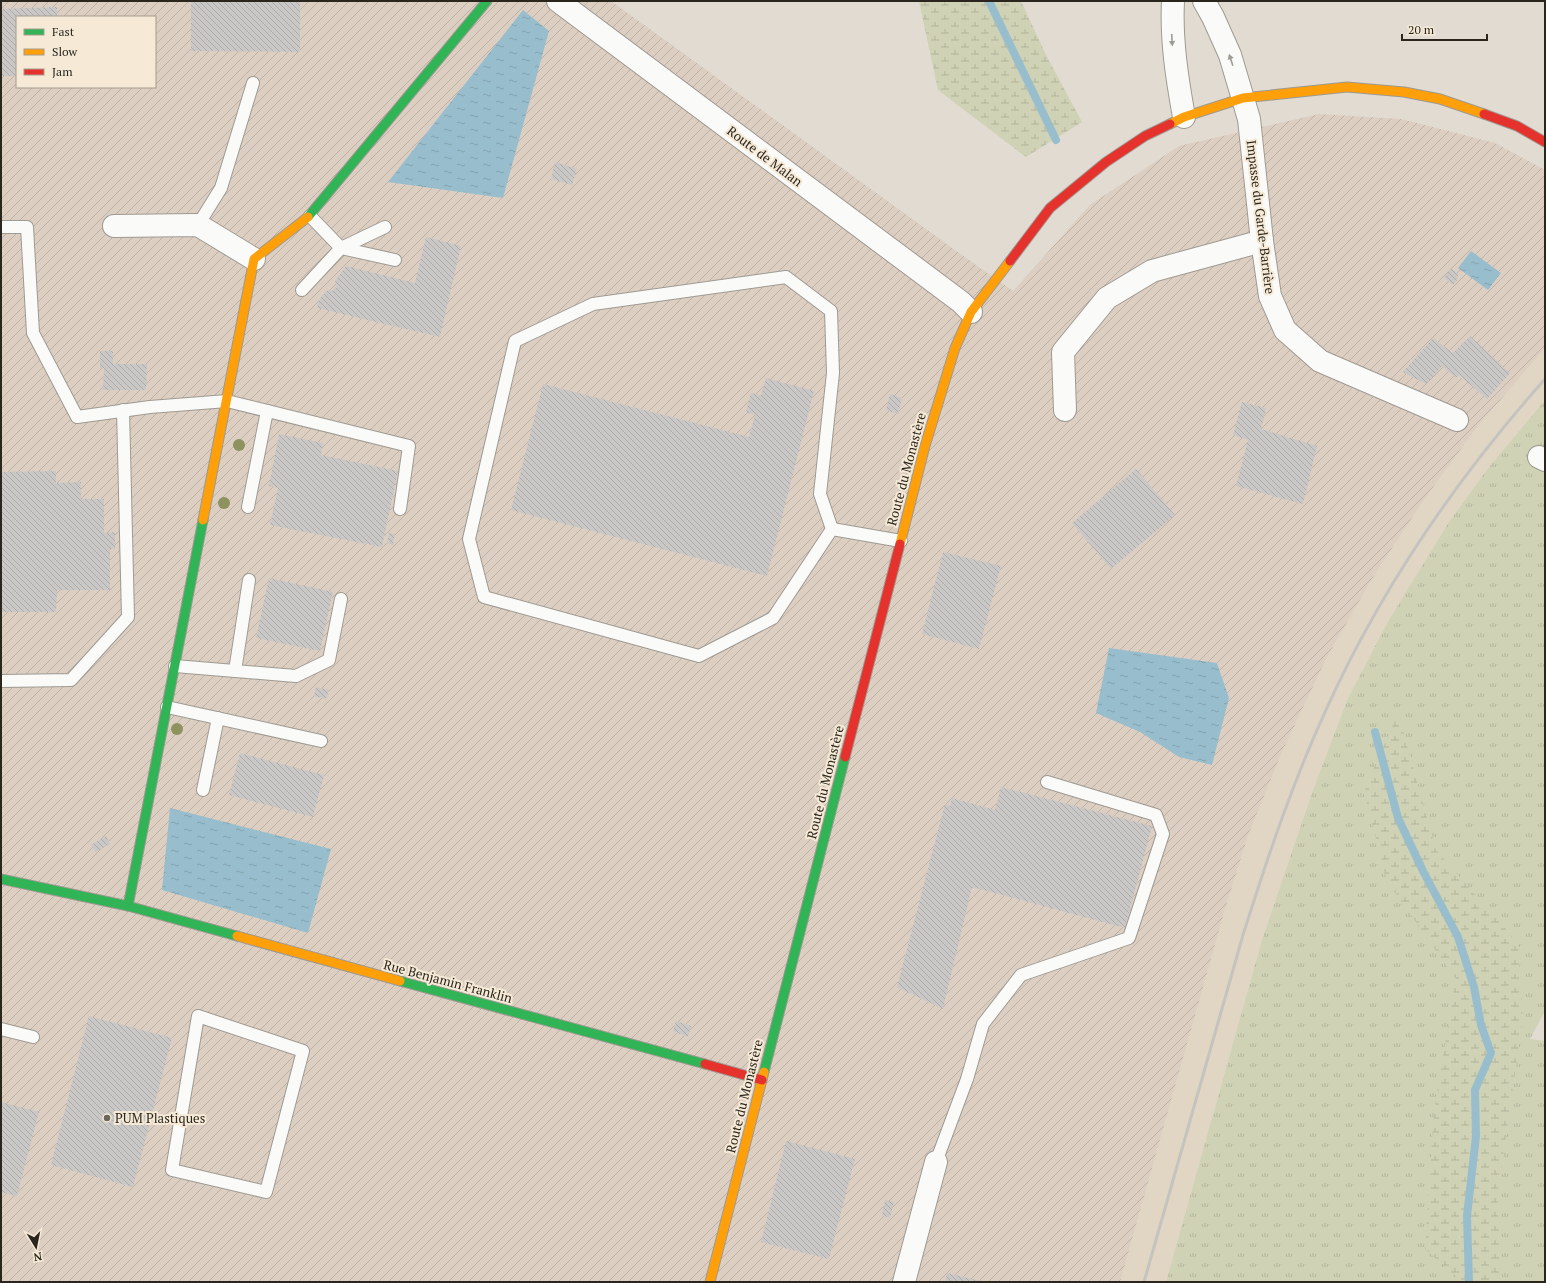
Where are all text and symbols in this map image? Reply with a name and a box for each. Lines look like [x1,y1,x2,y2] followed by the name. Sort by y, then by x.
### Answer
[16,16,156,88] legend
[1402,16,1487,42] scale bar
[1408,22,1435,37] text: 20 m
[52,24,75,39] text: Fast
[1169,34,1176,46] one-way arrow
[52,44,78,59] text: Slow
[1228,54,1234,66] one-way arrow
[52,64,73,79] text: Jam
[724,122,807,190] street label: Route de Malan
[1243,139,1279,295] street label: Impasse du Garde-Barrière
[882,410,930,528] street label: Route du Monastère
[802,723,848,841] street label: Route du Monastère
[382,955,515,1007] street label: Rue Benjamin Franklin
[721,1037,767,1155] street label: Route du Monastère
[115,1109,205,1127] place label: PUM Plastiques
[102,1113,112,1123] marker: PUM Plastiques
[16,1227,56,1267] north arrow
[32,1249,43,1265] text: N

